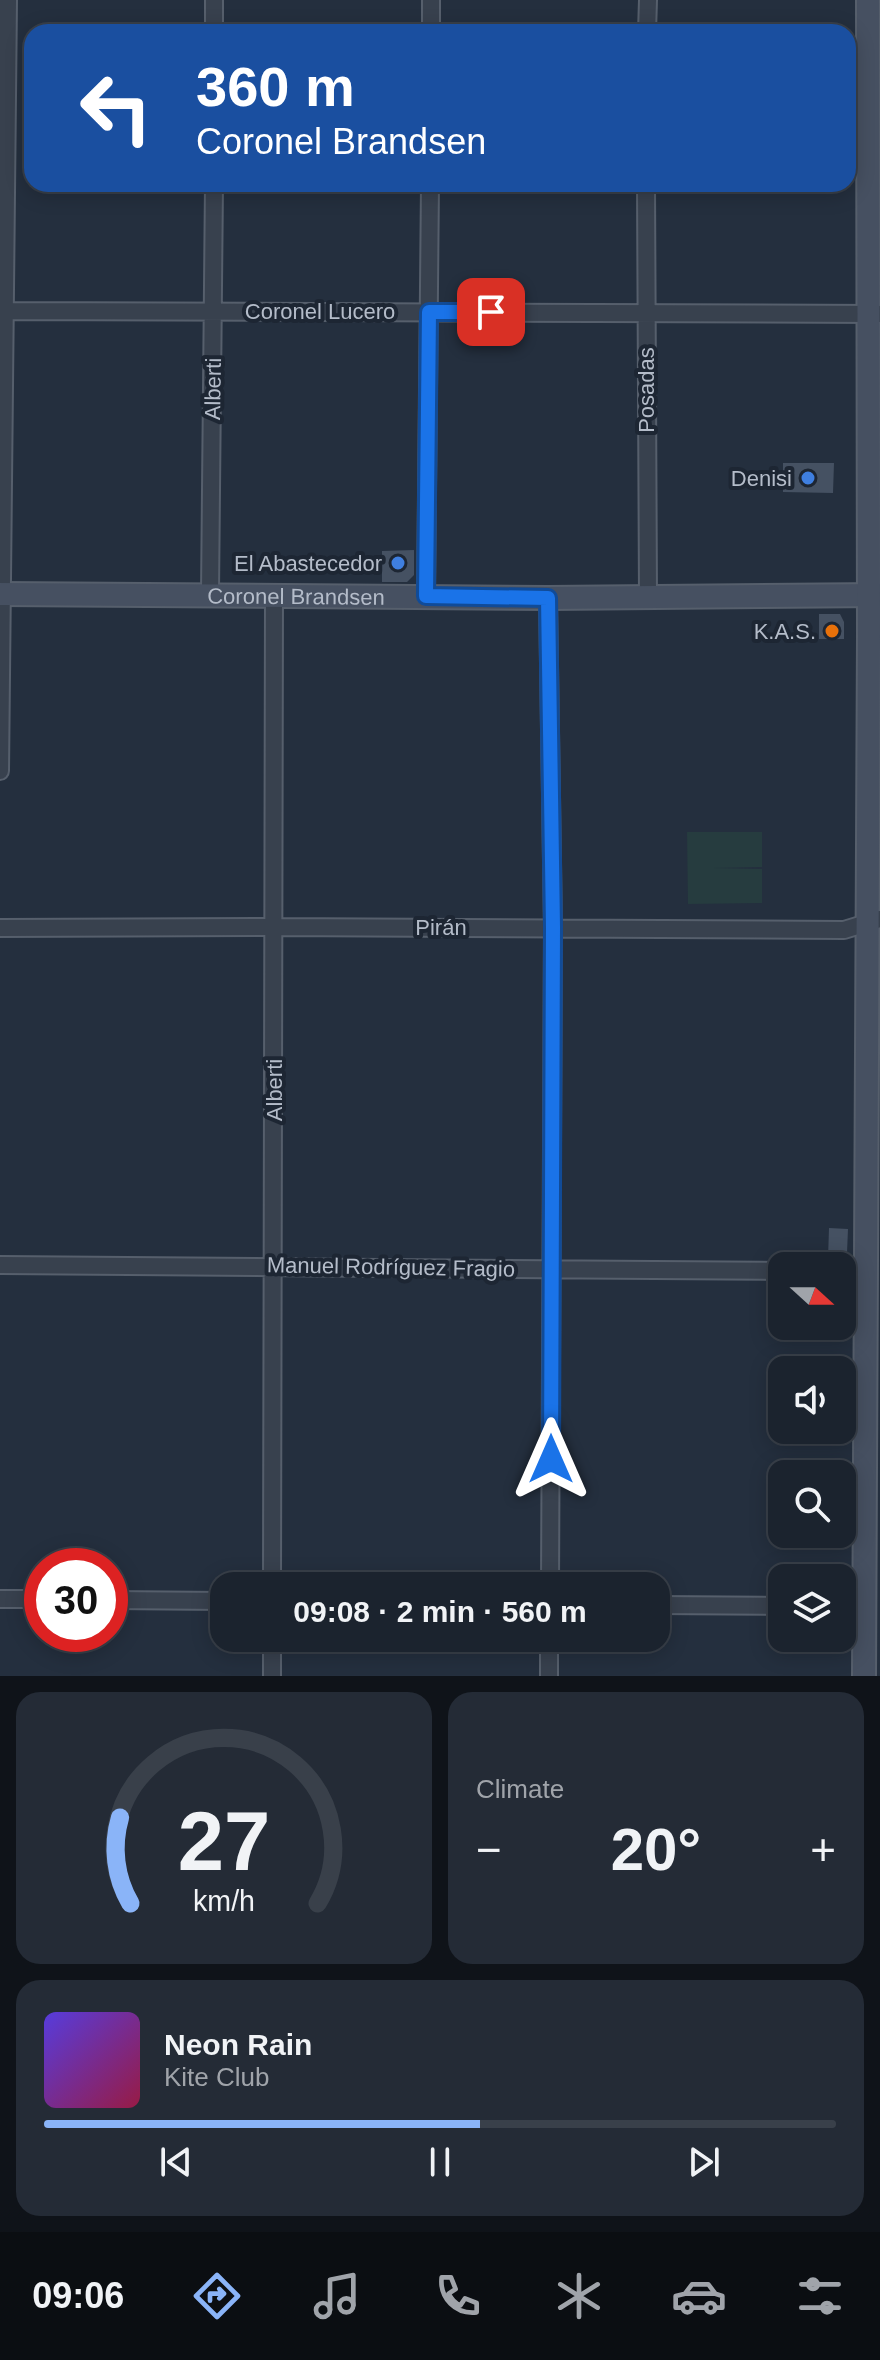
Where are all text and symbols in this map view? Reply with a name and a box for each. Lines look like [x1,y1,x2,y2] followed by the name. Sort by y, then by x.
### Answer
[196,55,355,118] text: 360 m
[64,56,168,160] icon: left
[196,121,486,162] text: Coronel Brandsen
[457,278,525,346] pin
[469,290,513,334] icon: arrive
[245,299,395,324] street label: Coronel Lucero
[634,347,659,433] street label: Posadas
[200,358,226,420] street label: Alberti
[731,466,792,491] place label: Denisi
[799,469,817,487] marker: Denisi
[234,551,382,576] place label: El Abastecedor
[389,554,407,572] marker: El Abastecedor
[207,583,385,609] street label: Coronel Brandsen
[754,619,816,644] place label: K.A.S.
[823,622,841,640] marker: K.A.S.
[415,915,467,940] street label: Pirán
[262,1059,287,1121] street label: Alberti
[267,1252,515,1282] street label: Manuel Rodríguez Fragio
[768,1252,856,1340] north arrow
[768,1252,856,1652] map controls
[768,1356,856,1444] button: sound
[509,1417,593,1501] position arrow
[768,1460,856,1548] button: search
[24,1548,128,1652] speed limit sign: 30
[768,1564,856,1652] button: layers
[293,1595,587,1628] text: 09:08 · 2 min · 560 m
[476,1774,564,1804] text: Climate
[178,1795,270,1888] text: 27
[611,1816,701,1883] text: 20°
[476,1825,502,1874] text: −
[810,1825,836,1874] text: +
[193,1885,255,1917] text: km/h
[164,2028,312,2061] text: Neon Rain
[164,2062,270,2092] text: Kite Club
[154,2140,198,2184] icon: previous
[418,2140,462,2184] icon: pause
[682,2140,726,2184] icon: next
[189,2268,245,2324] icon: directions
[309,2268,365,2324] icon: music
[430,2268,486,2324] icon: phone
[551,2268,607,2324] icon: climate
[671,2268,727,2324] icon: car
[792,2268,848,2324] icon: filters
[32,2275,124,2316] text: 09:06

